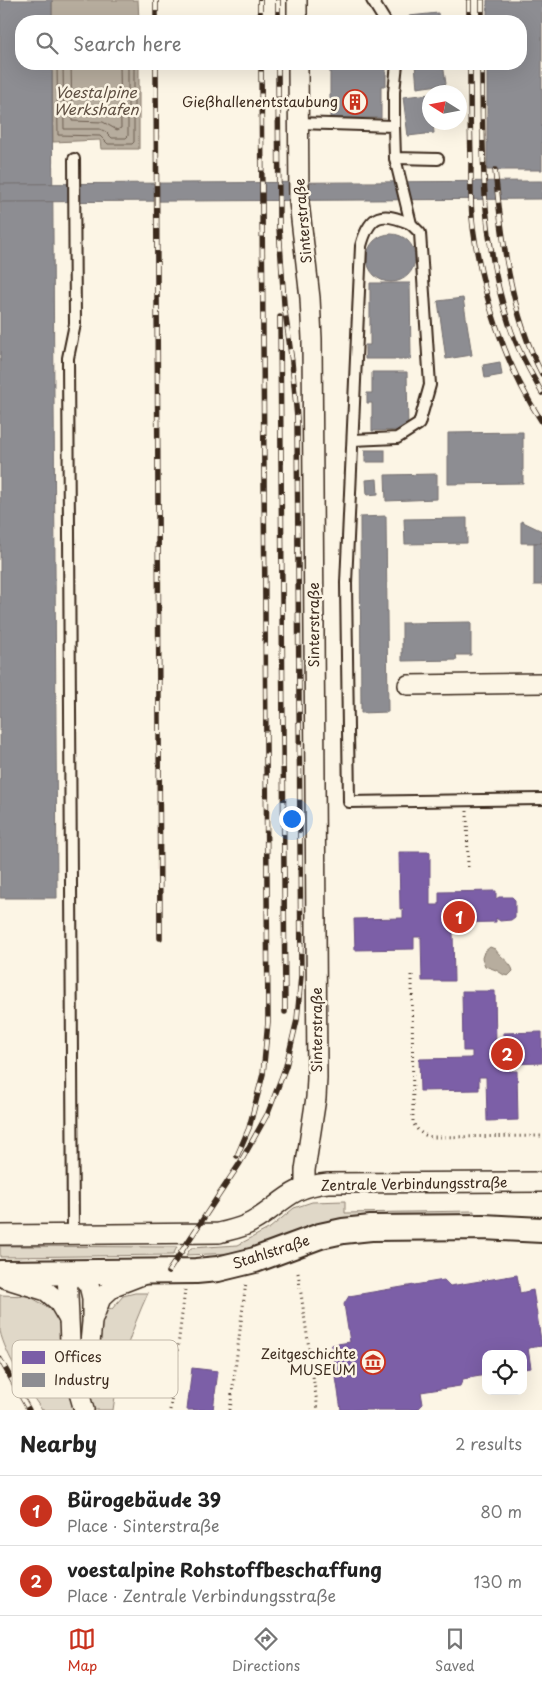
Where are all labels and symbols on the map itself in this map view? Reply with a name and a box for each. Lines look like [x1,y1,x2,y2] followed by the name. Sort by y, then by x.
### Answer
[54,80,139,120] water label: Voestalpine Werkshafen
[422,85,467,130] north arrow
[342,89,368,115] building icon: Gießhallenentstaubung
[182,91,338,112] place label: Gießhallenentstaubung
[288,178,317,264] street label: Sinterstraße
[303,582,324,668] street label: Sinterstraße
[279,806,305,832] your location
[443,898,475,936] pin: 1
[306,987,327,1073] street label: Sinterstraße
[491,1035,523,1073] pin: 2
[320,1171,508,1196] street label: Zentrale Verbindungsstraße
[230,1229,312,1274] street label: Stahlstraße
[12,1340,178,1398] legend
[261,1343,356,1380] place label: Zeitgeschichte MUSEUM
[54,1346,101,1367] text: Offices
[360,1349,386,1375] museum icon: Zeitgeschichte MUSEUM
[54,1369,109,1390] text: Industry

